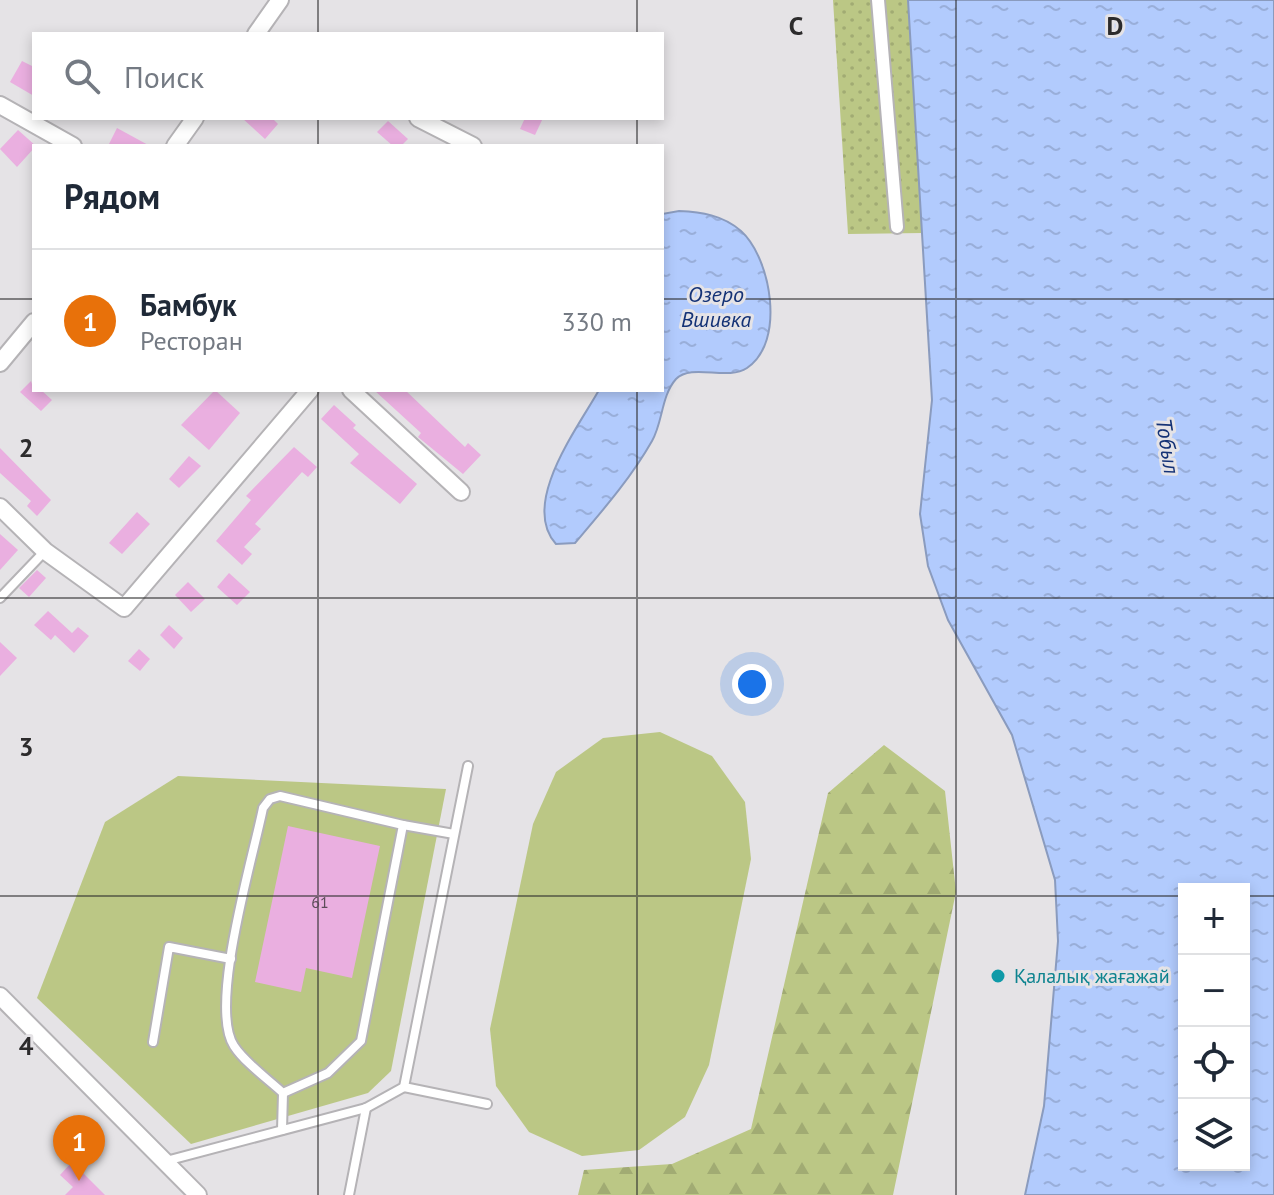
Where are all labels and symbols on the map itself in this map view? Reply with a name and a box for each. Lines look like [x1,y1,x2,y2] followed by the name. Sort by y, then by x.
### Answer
[789,9,803,42] text: C
[1107,9,1123,42] text: D
[681,280,751,333] water label: Озеро Вшивка
[1150,416,1186,476] water label: Тобыл
[19,431,33,464] text: 2
[732,664,772,704] your location
[19,730,33,763] text: 3
[311,892,329,912] house number: 61
[1014,963,1170,989] place label: Қалалық жағажай
[989,967,1007,985] marker: Қалалық жағажай
[19,1029,34,1062] text: 4
[53,1115,105,1181] pin: 1

